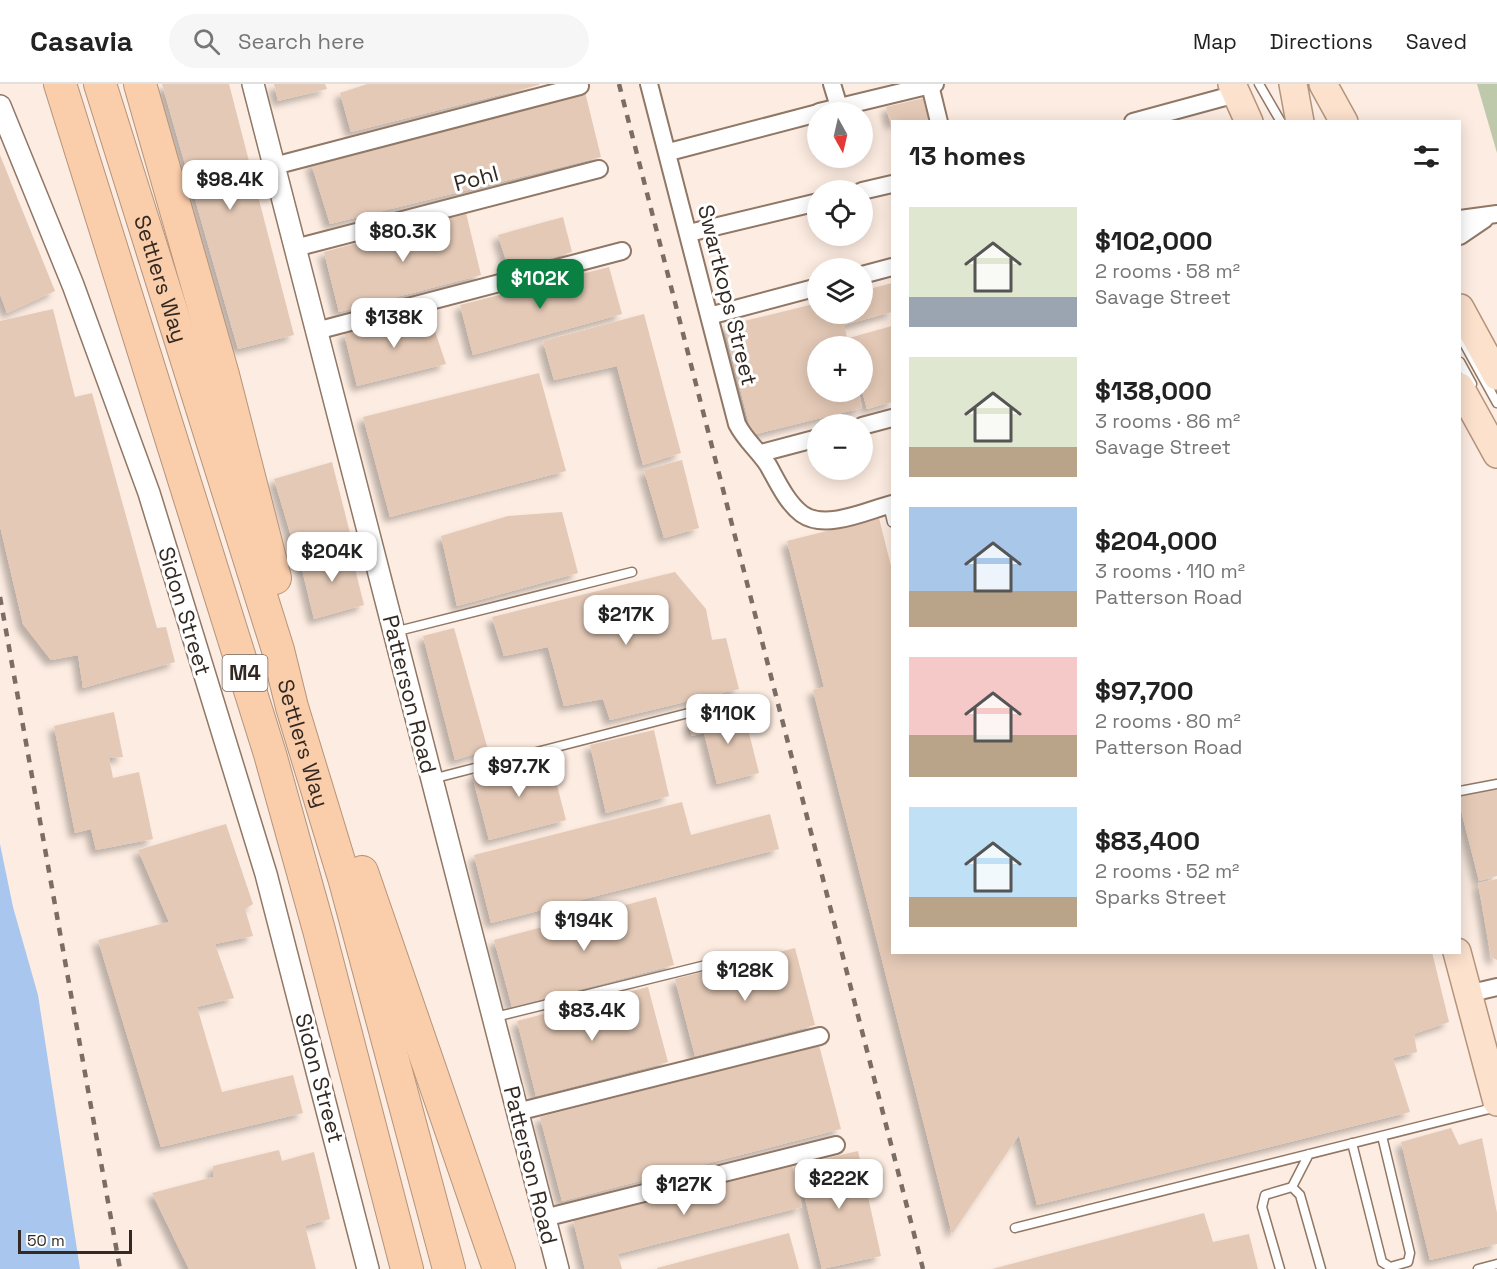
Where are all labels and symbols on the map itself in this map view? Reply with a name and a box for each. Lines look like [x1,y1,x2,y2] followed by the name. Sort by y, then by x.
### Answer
[807,102,873,168] north arrow
[450,159,502,197] street label: Pohl
[181,160,279,211] pin: $98.4K
[692,202,764,388] street label: Swartkops Street
[128,211,194,346] street label: Settlers Way
[354,212,452,263] pin: $80.3K
[498,259,582,310] pin: $102K
[352,298,436,349] pin: $138K
[290,532,374,583] pin: $204K
[152,543,218,679] street label: Sidon Street
[584,595,668,646] pin: $217K
[377,612,443,776] street label: Patterson Road
[222,655,268,691] road number: M4
[272,676,336,811] street label: Settlers Way
[686,694,770,745] pin: $110K
[470,747,568,798] pin: $97.7K
[542,901,626,952] pin: $194K
[703,951,787,1002] pin: $128K
[543,991,641,1042] pin: $83.4K
[289,1010,351,1146] street label: Sidon Street
[498,1083,564,1247] street label: Patterson Road
[797,1159,881,1210] pin: $222K
[642,1165,726,1216] pin: $127K
[18,1227,132,1254] scale bar

